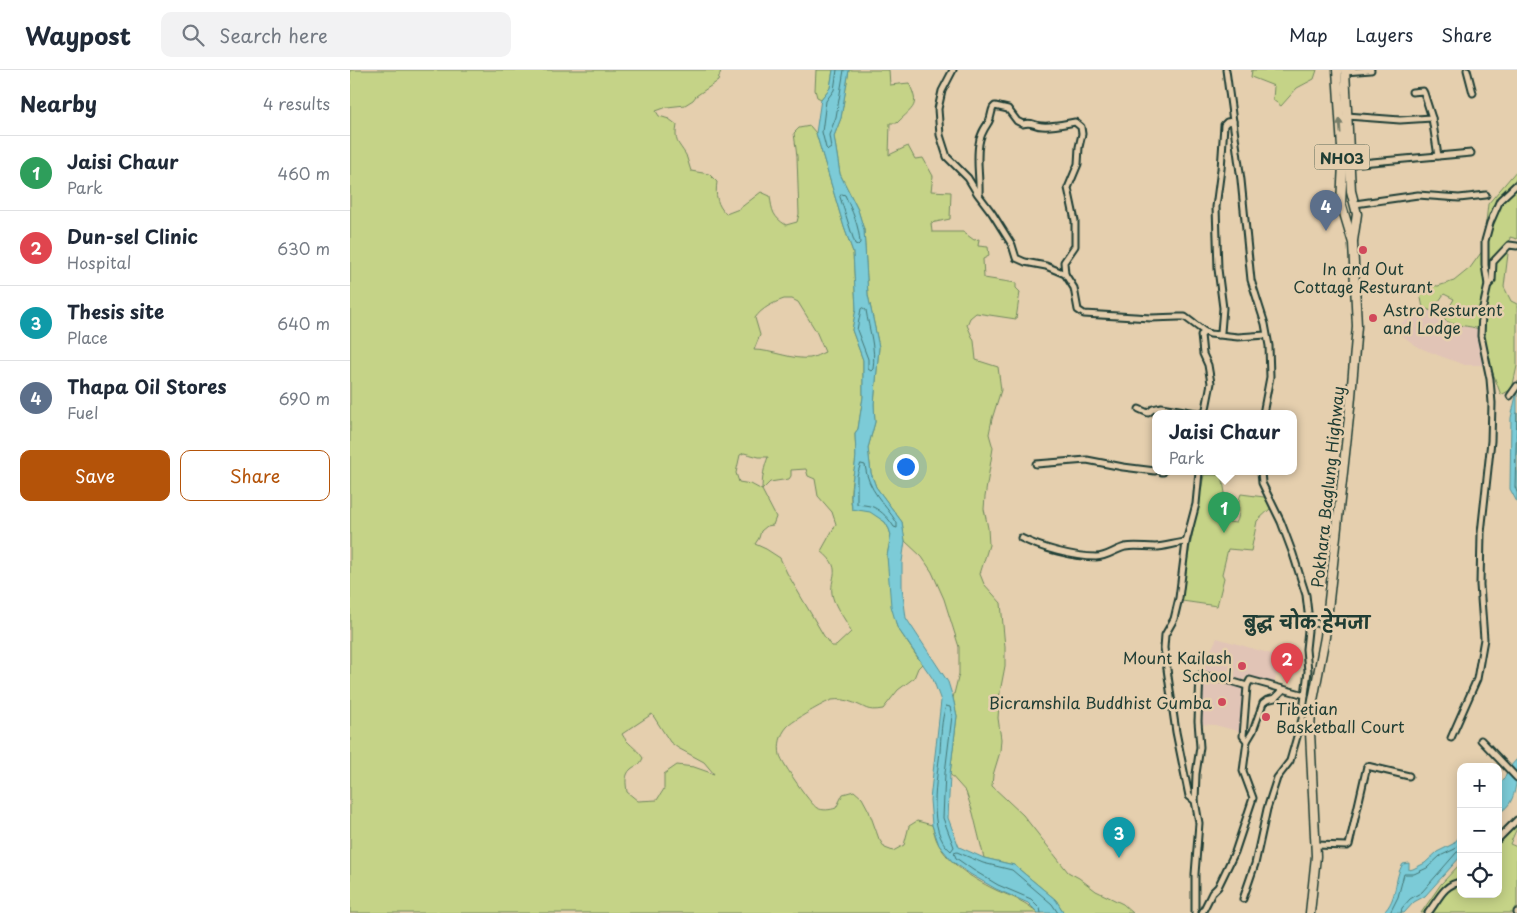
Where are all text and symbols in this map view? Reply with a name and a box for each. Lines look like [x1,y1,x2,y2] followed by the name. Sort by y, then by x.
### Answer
[161,12,511,57] search box
[25,17,131,53] text: Waypost
[179,21,207,49] icon: search
[219,21,328,49] text: Search here
[1289,21,1328,48] text: Map
[1356,21,1413,48] text: Layers
[1441,21,1492,48] text: Share
[20,87,97,119] text: Nearby
[263,91,330,115] text: 4 results
[1336,118,1344,134] one-way arrow
[1314,144,1370,170] road number: NH03
[67,147,179,175] text: Jaisi Chaur
[32,161,40,185] text: 1
[278,161,330,185] text: 460 m
[67,175,103,199] text: Park
[1310,190,1342,231] pin: 4
[67,222,198,250] text: Dun-sel Clinic
[30,236,42,260] text: 2
[277,236,330,260] text: 630 m
[1357,244,1369,256] marker: In and Out Cottage Resturant
[67,250,131,274] text: Hospital
[1293,256,1433,298] place label: In and Out Cottage Resturant
[67,297,164,325] text: Thesis site
[1383,297,1503,339] place label: Astro Resturent and Lodge
[31,311,41,335] text: 3
[277,311,330,335] text: 640 m
[1367,312,1379,324] marker: Astro Resturent and Lodge
[67,325,108,349] text: Place
[67,372,227,400] text: Thapa Oil Stores
[1304,385,1350,589] street label: Pokhara Baglung Highway
[31,386,41,410] text: 4
[279,386,330,410] text: 690 m
[67,400,98,424] text: Fuel
[1152,410,1297,475] popup
[1169,417,1280,445] text: Jaisi Chaur
[1169,445,1204,469] text: Park
[20,450,170,501] button: Save
[180,450,330,501] button: Share
[893,454,919,480] your location
[1208,492,1240,533] pin: 1
[1242,608,1372,636] district label: बुद्ध चोक हेमजा
[1271,643,1303,684] pin: 2
[1123,645,1232,687] place label: Mount Kailash School
[1236,660,1248,672] marker: Mount Kailash School
[989,690,1212,714] place label: Bicramshila Buddhist Gumba
[1216,696,1228,708] marker: Bicramshila Buddhist Gumba
[1276,696,1405,738] place label: Tibetian Basketball Court
[1260,711,1272,723] marker: Tibetian Basketball Court
[1457,763,1502,898] map controls
[1457,763,1502,808] button: +
[1457,808,1502,853] button: −
[1103,817,1135,858] pin: 3
[1457,853,1502,898] button: locate

